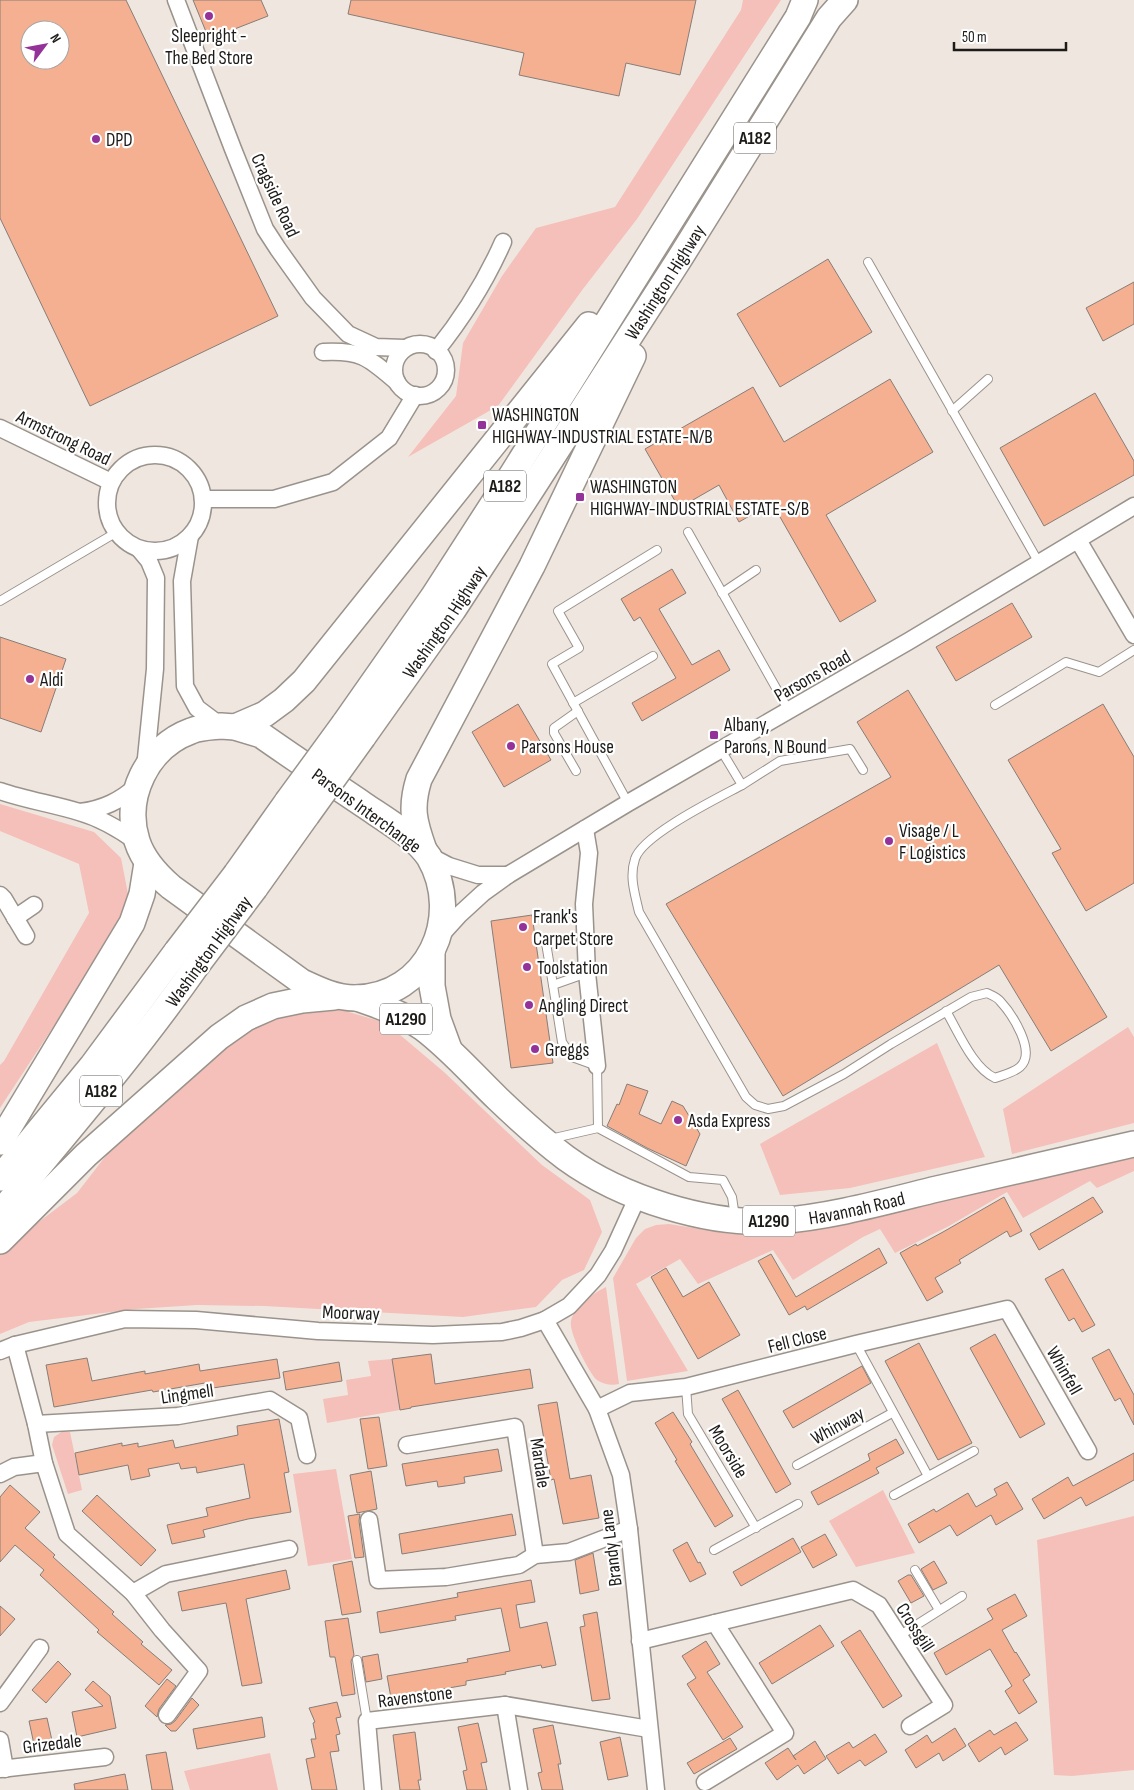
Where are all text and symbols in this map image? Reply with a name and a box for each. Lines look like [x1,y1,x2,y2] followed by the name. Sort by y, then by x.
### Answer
[203,10,215,22] marker: Sleepright - The Bed Store
[20,20,70,70] north arrow
[954,20,1066,52] scale bar
[165,25,253,70] place label: Sleepright - The Bed Store
[962,28,987,47] text: 50 m
[46,31,65,46] text: N
[734,122,776,154] road number: A182
[106,129,133,152] place label: DPD
[90,133,102,145] marker: DPD
[245,150,304,241] street label: Cragside Road
[621,220,711,345] street label: Washington Highway
[492,404,713,449] place label: WASHINGTON HIGHWAY-INDUSTRIAL ESTATE-N/B
[11,405,114,471] street label: Armstrong Road
[476,419,488,431] marker: WASHINGTON HIGHWAY-INDUSTRIAL ESTATE-N/B
[484,471,526,502] road number: A182
[590,476,809,521] place label: WASHINGTON HIGHWAY-INDUSTRIAL ESTATE-S/B
[574,491,586,503] marker: WASHINGTON HIGHWAY-INDUSTRIAL ESTATE-S/B
[398,561,492,683] street label: Washington Highway
[770,645,855,707] street label: Parsons Road
[39,669,63,692] place label: Aldi
[24,673,36,685] marker: Aldi
[723,714,827,759] place label: Albany, Parons, N Bound
[708,729,720,741] marker: Albany, Parons, N Bound
[521,736,614,759] place label: Parsons House
[505,740,517,752] marker: Parsons House
[307,764,425,859] street label: Parsons Interchange
[899,820,966,865] place label: Visage / L F Logistics
[883,835,895,847] marker: Visage / L F Logistics
[161,891,258,1012] street label: Washington Highway
[533,906,613,951] place label: Frank's Carpet Store
[517,921,529,933] marker: Frank's Carpet Store
[537,957,608,980] place label: Toolstation
[521,961,533,973] marker: Toolstation
[538,995,629,1018] place label: Angling Direct
[523,999,535,1011] marker: Angling Direct
[380,1004,432,1034] road number: A1290
[545,1039,589,1062] place label: Greggs
[529,1043,541,1055] marker: Greggs
[80,1076,122,1106] road number: A182
[687,1110,770,1133] place label: Asda Express
[672,1114,684,1126] marker: Asda Express
[807,1187,907,1230] street label: Havannah Road
[743,1206,795,1236] road number: A1290
[322,1301,381,1326] street label: Moorway
[766,1322,829,1359] street label: Fell Close
[1041,1343,1087,1399] street label: Whinfell
[159,1379,215,1410] street label: Lingmell
[807,1402,869,1450] street label: Whinway
[703,1421,753,1483] street label: Moorside
[524,1437,555,1490] street label: Mardale
[595,1508,628,1588] street label: Brandy Lane
[890,1599,939,1657] street label: Crossgill
[377,1682,454,1713] street label: Ravenstone
[21,1729,83,1760] street label: Grizedale

